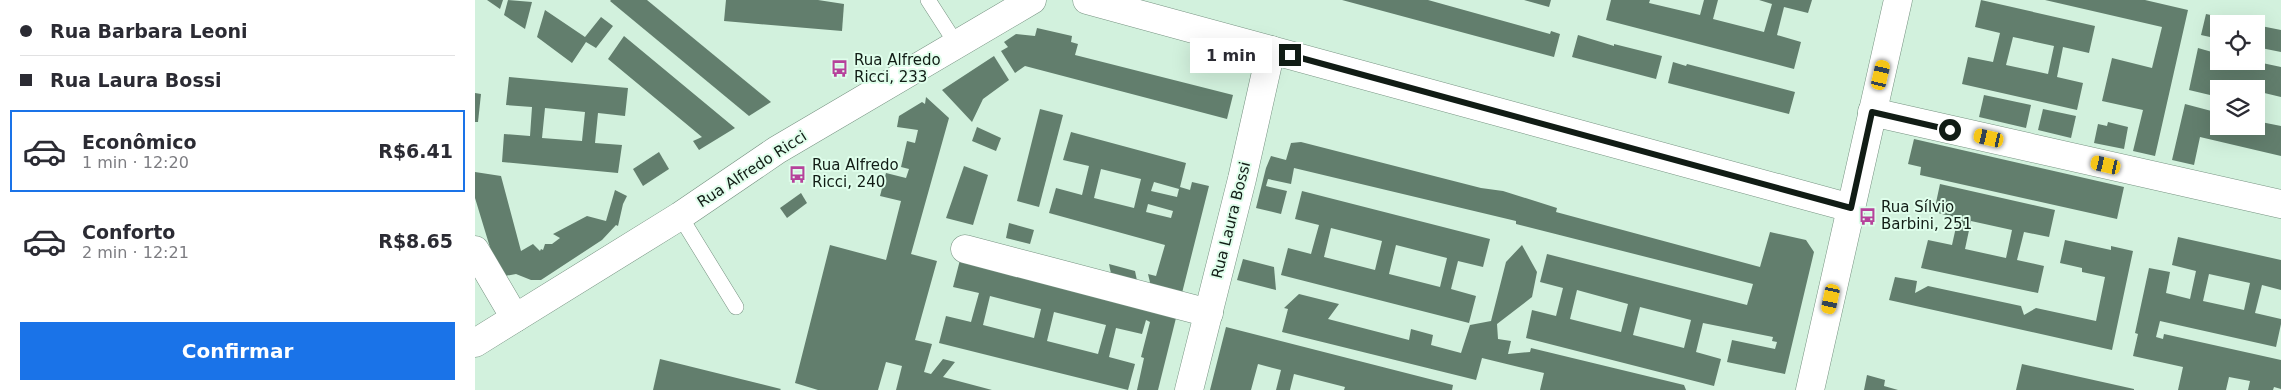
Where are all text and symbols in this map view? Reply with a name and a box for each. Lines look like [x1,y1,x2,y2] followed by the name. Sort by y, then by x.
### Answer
[2210,15,2265,135] map controls
[2210,15,2265,70] button: locate
[50,20,248,42] text: Rua Barbara Leoni
[1190,38,1273,72] callout: 1 min
[1279,44,1301,66] route end
[1206,46,1256,65] text: 1 min
[854,51,941,86] place label: Rua Alfredo Ricci, 233
[830,59,850,79] bus stop icon: Rua Alfredo Ricci, 233
[1870,59,1891,91] car
[50,69,222,91] text: Rua Laura Bossi
[2210,80,2265,135] button: layers
[1939,119,1961,141] route start
[694,127,810,211] street label: Rua Alfredo Ricci
[1972,127,2005,149] car
[22,129,67,174] icon: car
[82,131,197,153] text: Econômico
[378,140,453,162] text: R$6.41
[82,153,189,172] text: 1 min · 12:20
[2089,154,2122,176] car
[812,156,899,191] place label: Rua Alfredo Ricci, 240
[1208,160,1254,280] street label: Rua Laura Bossi
[788,164,808,184] bus stop icon: Rua Alfredo Ricci, 240
[1881,198,1972,233] place label: Rua Sílvio Barbini, 251
[1857,206,1877,226] bus stop icon: Rua Sílvio Barbini, 251
[22,219,67,264] icon: car
[82,221,175,243] text: Conforto
[378,230,453,252] text: R$8.65
[82,243,189,262] text: 2 min · 12:21
[1820,283,1841,315] car
[20,322,455,380] button: Confirmar

